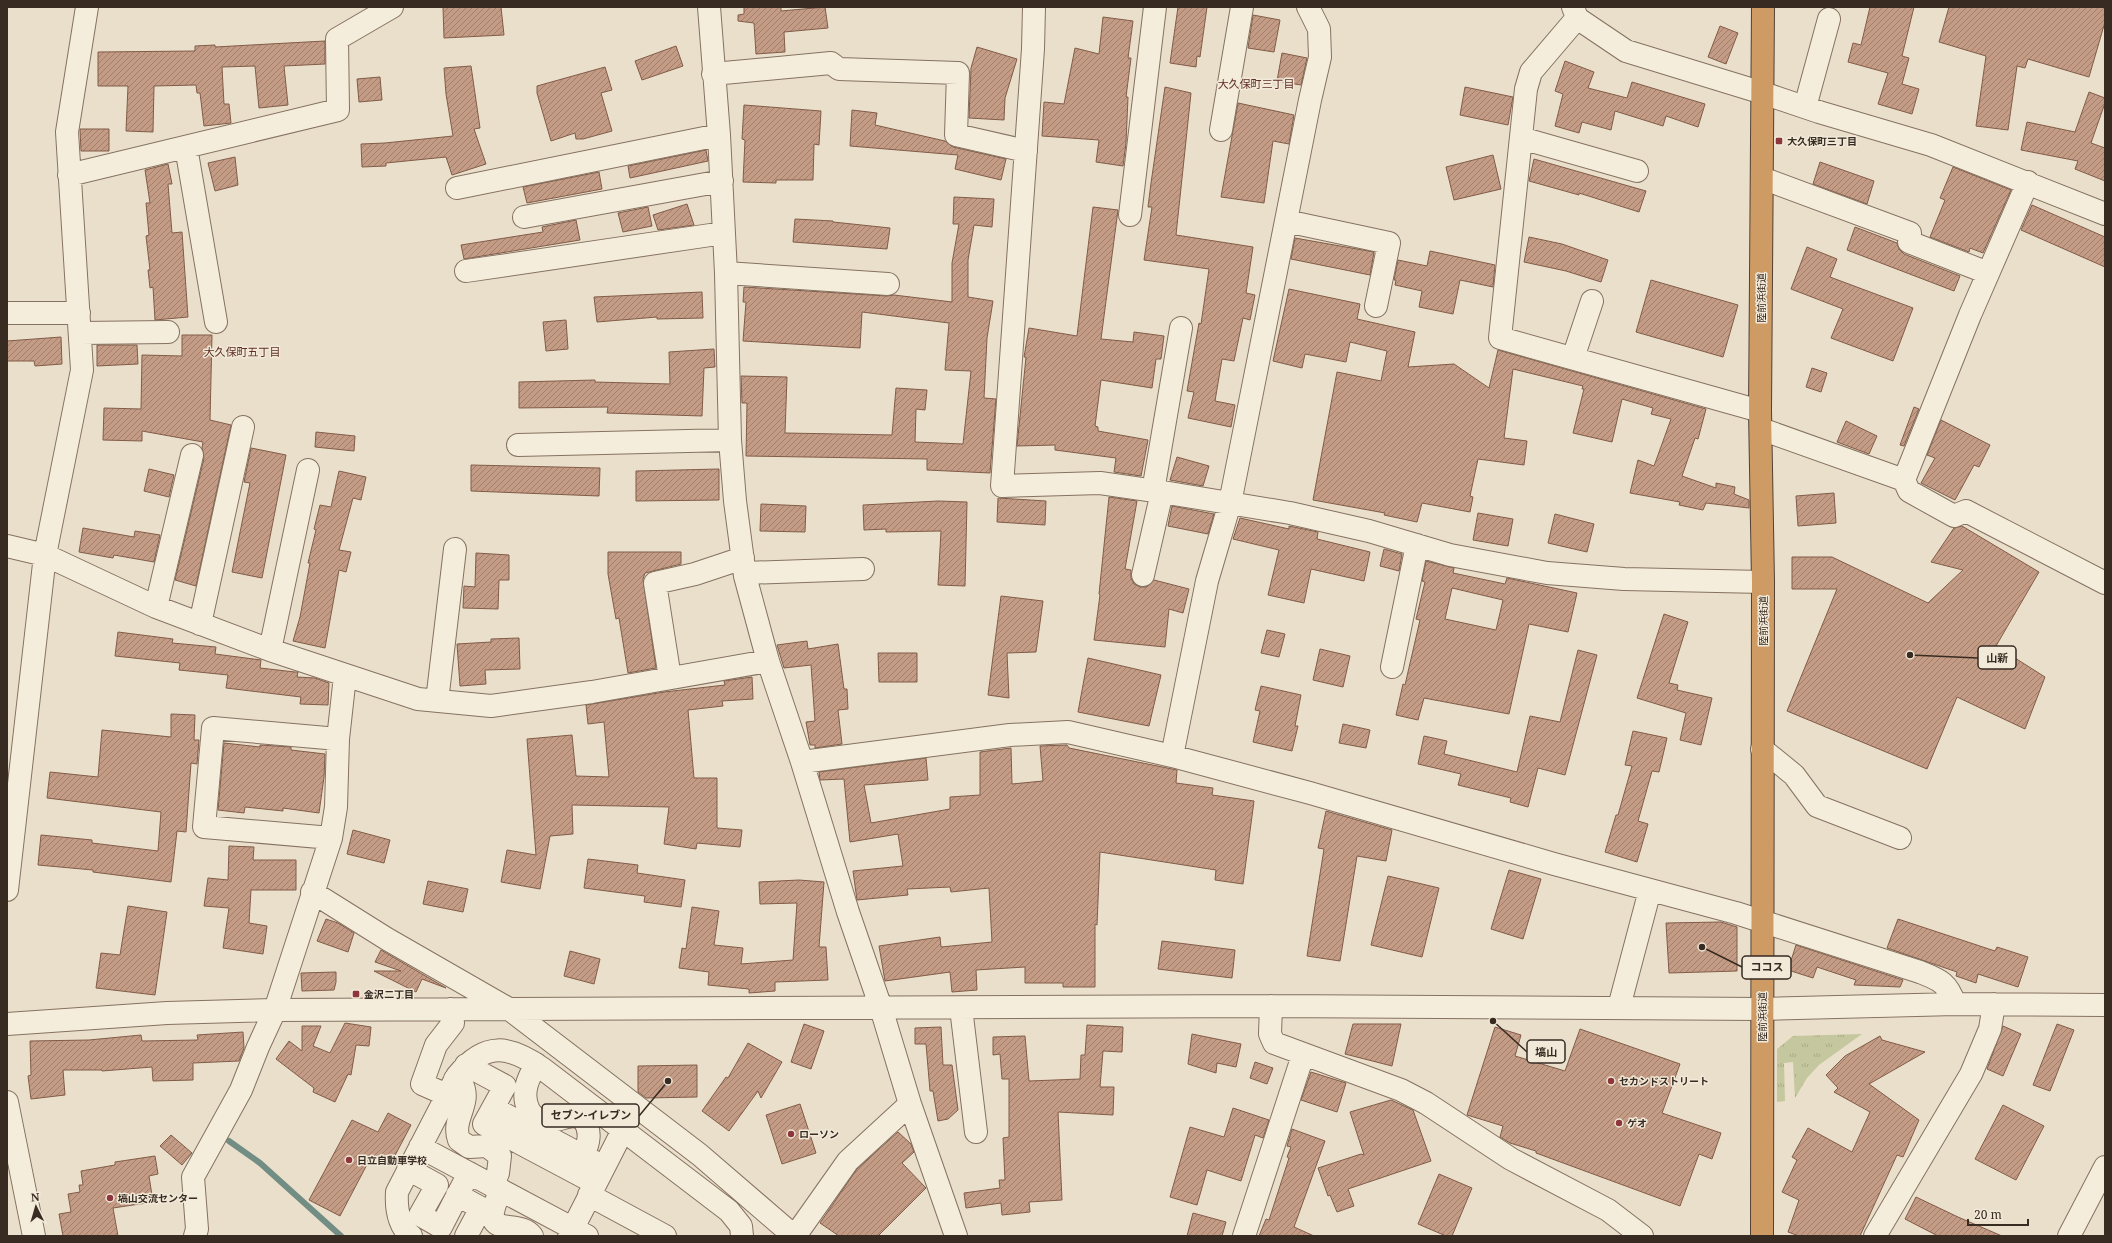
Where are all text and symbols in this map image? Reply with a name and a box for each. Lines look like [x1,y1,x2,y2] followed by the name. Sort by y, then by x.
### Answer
[1218,76,1295,91] district label: 大久保町三丁目
[1787,134,1857,148] place label: 大久保町三丁目
[1774,136,1784,146] marker: 大久保町三丁目
[1754,273,1768,323] street label: 陸前浜街道
[204,344,281,359] district label: 大久保町五丁目
[1756,596,1770,646] street label: 陸前浜街道
[1978,646,2016,669] callout: 山新
[1986,650,2008,665] text: 山新
[1742,956,1791,979] callout: ココス
[1751,959,1784,974] text: ココス
[364,987,414,1001] place label: 金沢二丁目
[351,989,361,999] marker: 金沢二丁目
[1755,992,1769,1042] street label: 陸前浜街道
[1527,1040,1565,1063] callout: 塙山
[1535,1044,1557,1059] text: 塙山
[1619,1074,1709,1088] place label: セカンドストリート
[1606,1076,1616,1086] marker: セカンドストリート
[542,1104,639,1127] callout: セブン-イレブン
[551,1107,631,1122] text: セブン-イレブン
[1627,1116,1647,1130] place label: ゲオ
[1614,1118,1624,1128] marker: ゲオ
[799,1127,839,1141] place label: ローソン
[786,1129,796,1139] marker: ローソン
[357,1153,427,1167] place label: 日立自動車学校
[344,1155,354,1165] marker: 日立自動車学校
[16,1187,56,1227] north arrow
[30,1189,40,1204] text: N
[118,1191,198,1205] place label: 塙山交流センター
[105,1193,115,1203] marker: 塙山交流センター
[1968,1201,2028,1227] scale bar
[1974,1206,2002,1223] text: 20 m

